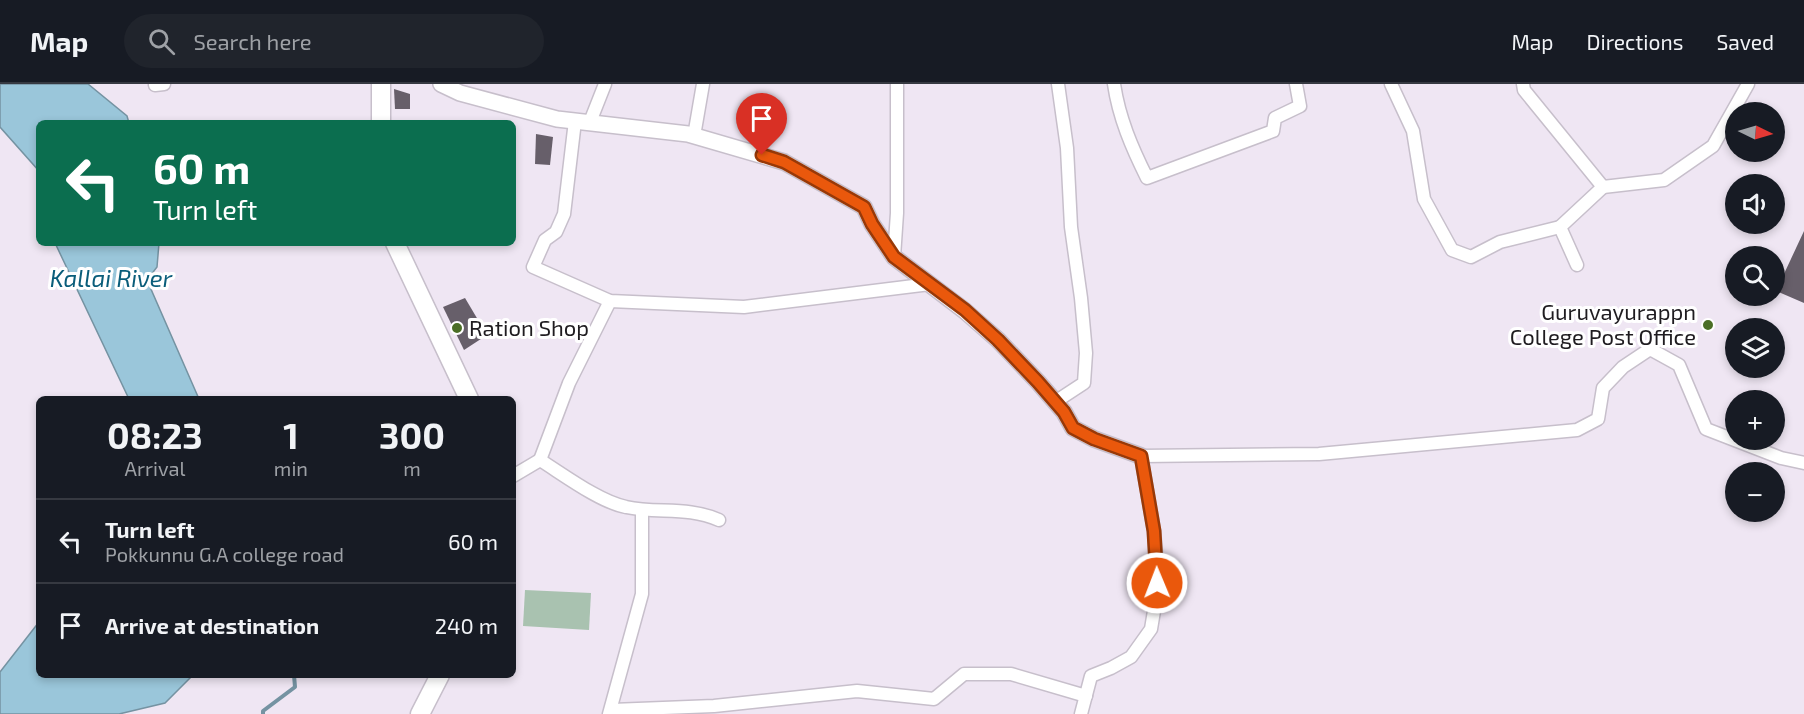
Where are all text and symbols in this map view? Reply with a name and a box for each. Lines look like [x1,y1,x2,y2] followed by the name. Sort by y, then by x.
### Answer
[124,14,544,68] search box
[30,24,88,58] text: Map
[145,25,178,58] icon: search
[193,28,312,54] text: Search here
[1511,29,1554,54] text: Map
[1587,29,1683,54] text: Directions
[1716,29,1774,54] text: Saved
[736,93,787,155] pin
[745,102,778,135] icon: arrive
[1725,102,1785,162] north arrow
[1725,102,1785,522] map controls
[153,142,250,192] text: 60 m
[54,144,132,222] icon: left
[1725,174,1785,234] button: sound
[153,193,257,225] text: Turn left
[1725,246,1785,306] button: search
[50,263,173,292] water label: Kallai River
[1510,298,1696,349] place label: Guruvayurappn College Post Office
[469,314,589,340] place label: Ration Shop
[1701,318,1715,332] marker: Guruvayurappn College Post Office
[1725,318,1785,378] button: layers
[450,321,464,335] marker: Ration Shop
[1725,390,1785,450] button: +
[107,413,203,456] text: 08:23
[283,413,299,456] text: 1
[379,413,445,456] text: 300
[124,456,185,480] text: Arrival
[274,456,308,480] text: min
[403,456,421,480] text: m
[1725,462,1785,522] button: −
[105,516,194,542] text: Turn left
[54,525,87,558] icon: left
[448,528,498,554] text: 60 m
[105,542,344,566] text: Pokkunnu G.A college road
[1125,551,1189,615] position arrow
[54,609,87,642] icon: arrive
[105,612,319,638] text: Arrive at destination
[435,612,498,638] text: 240 m

